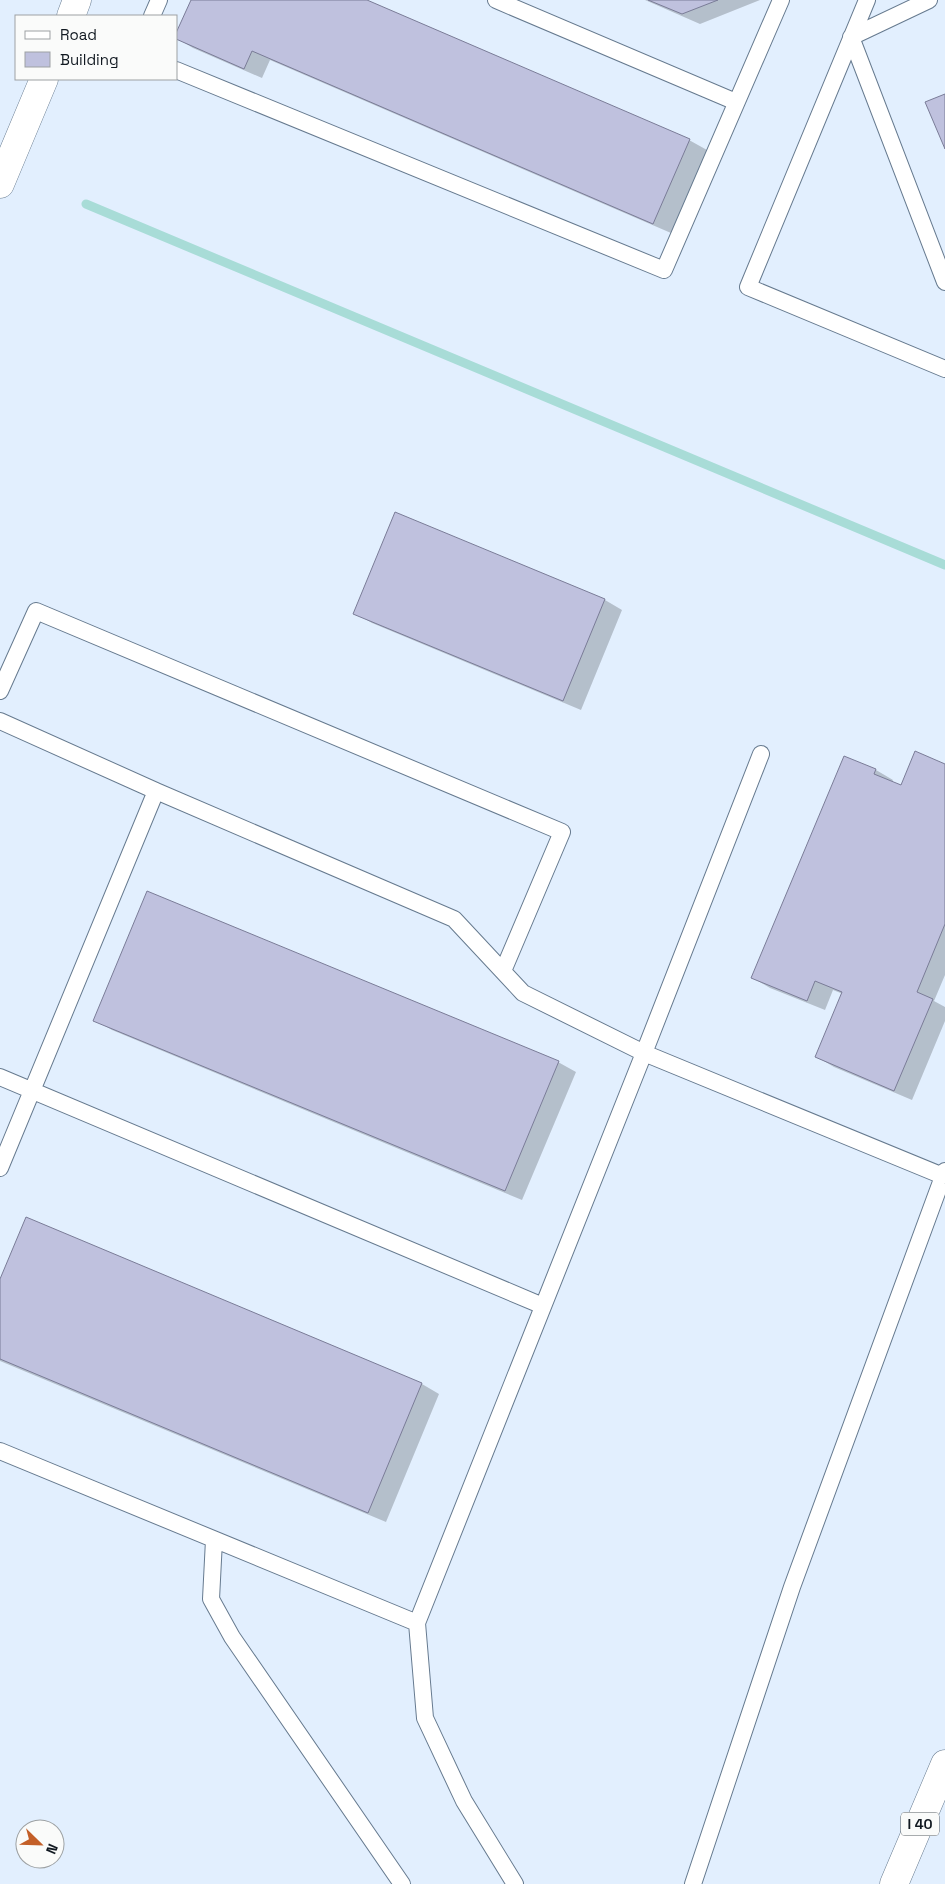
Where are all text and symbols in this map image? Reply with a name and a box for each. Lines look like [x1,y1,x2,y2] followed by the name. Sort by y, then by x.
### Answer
[15,15,178,80] legend
[60,25,97,44] text: Road
[60,50,119,69] text: Building
[901,1812,939,1836] road number: I 40
[15,1819,65,1869] north arrow
[42,1841,62,1857] text: N

